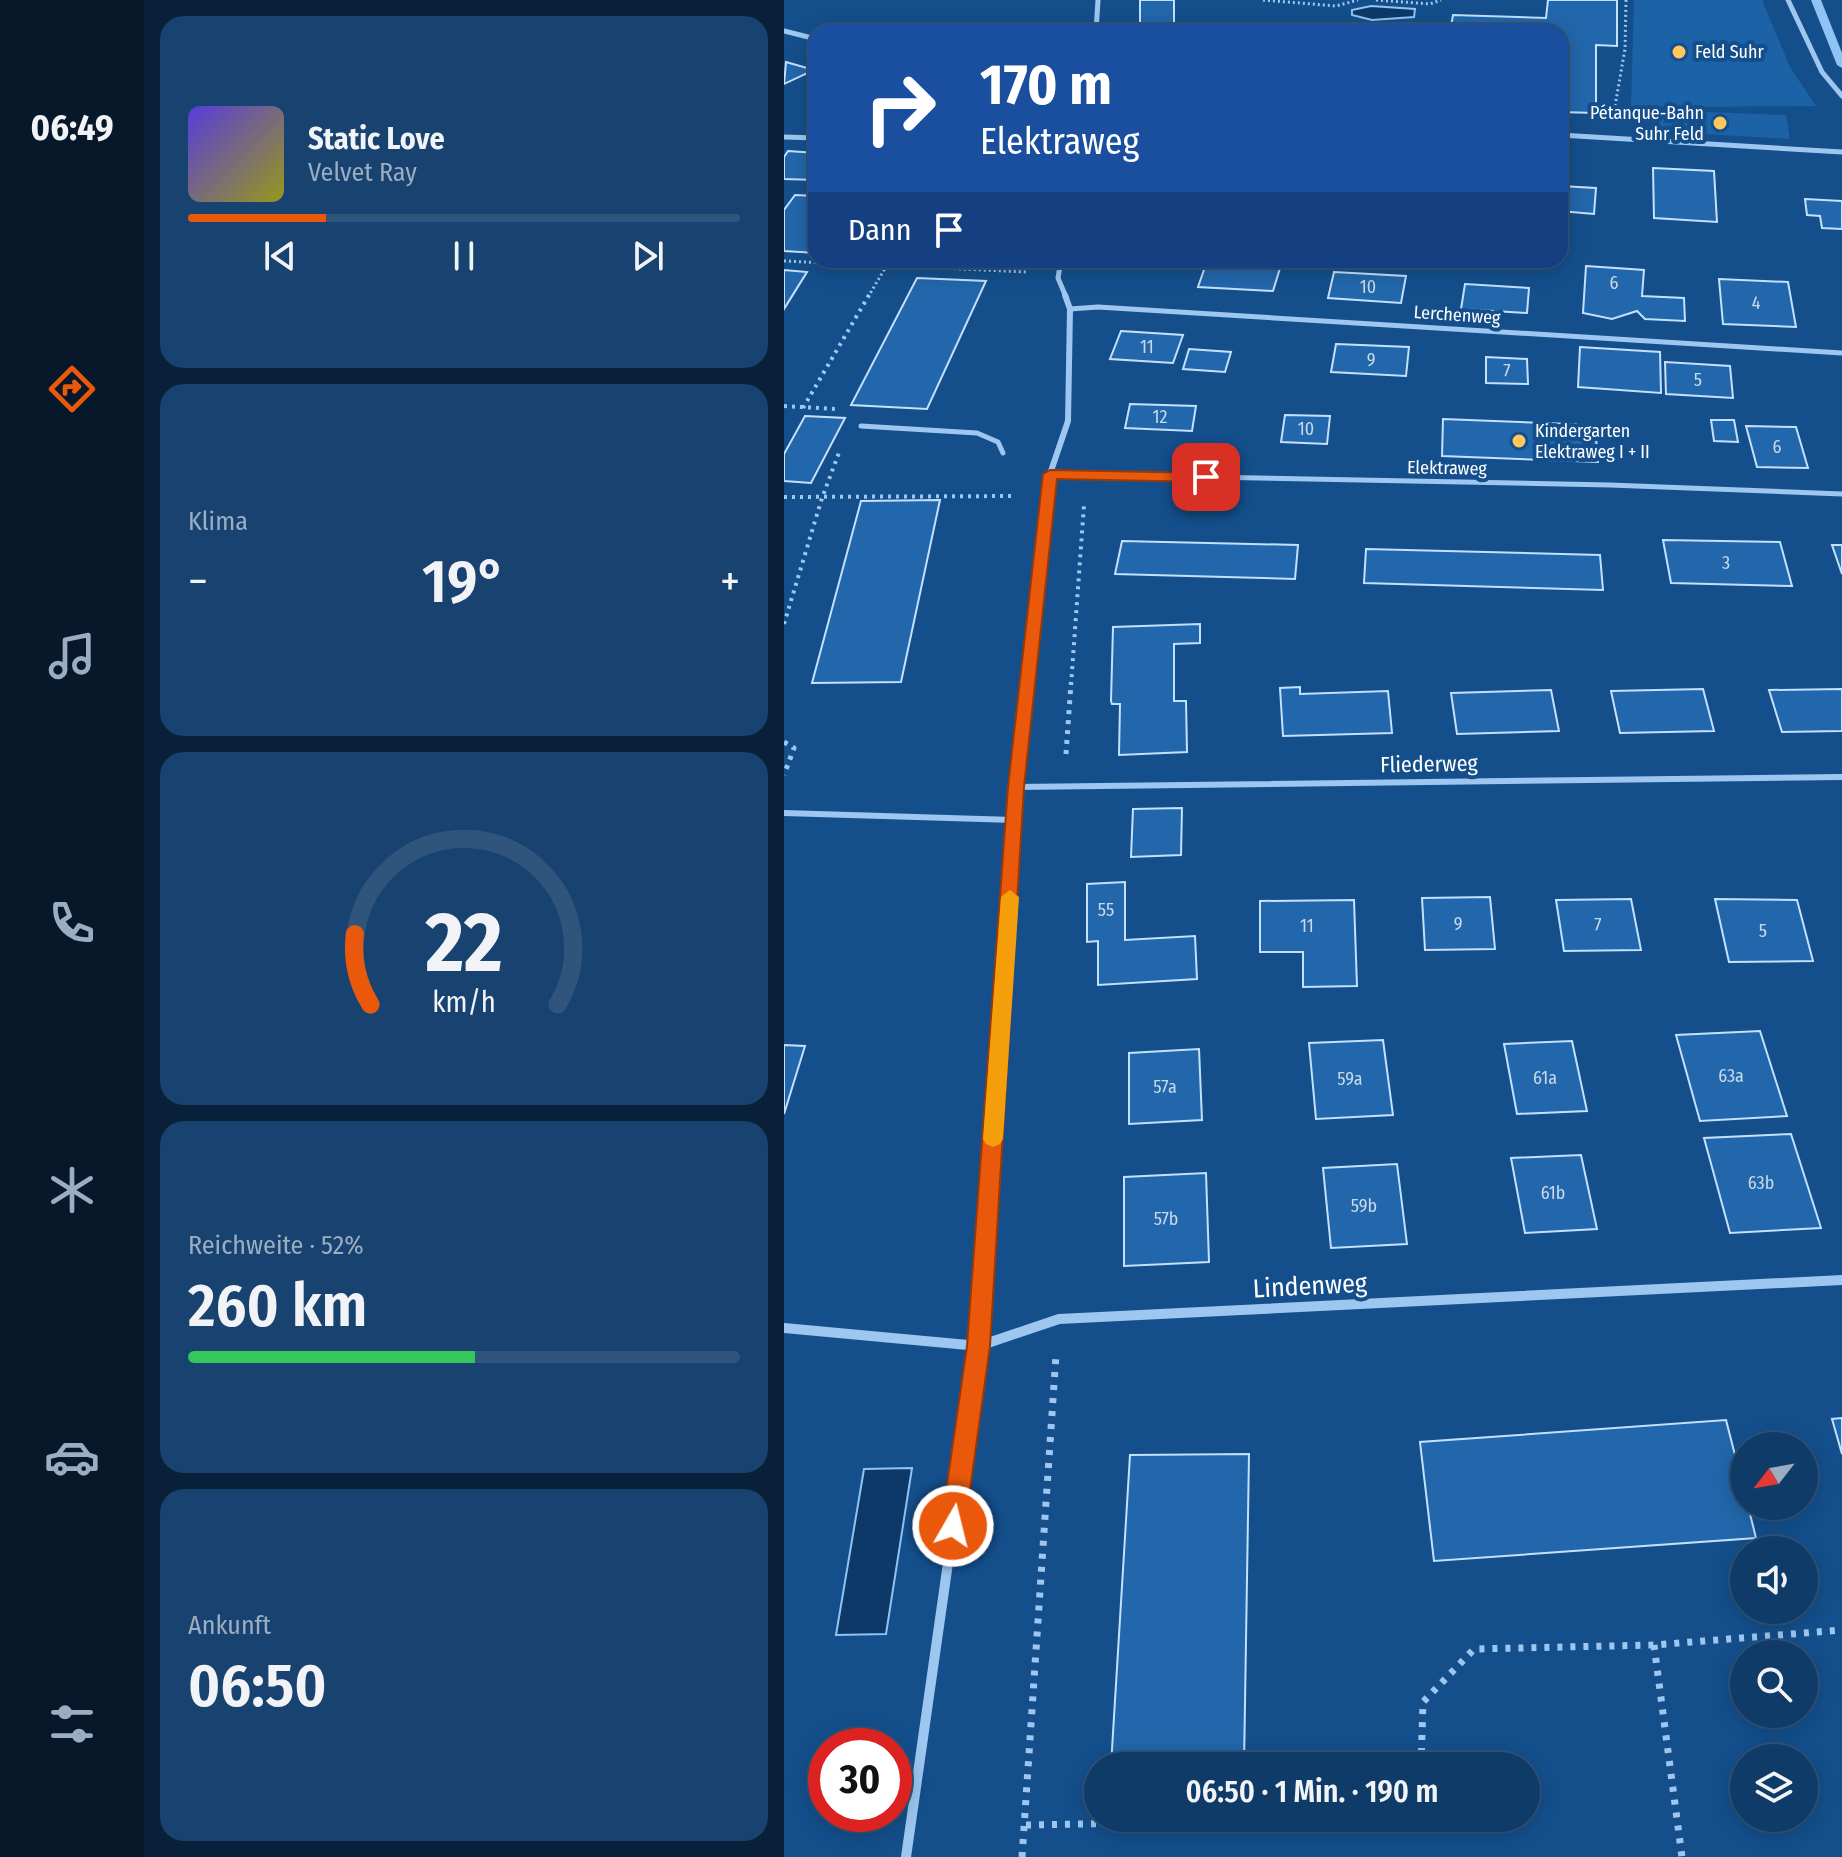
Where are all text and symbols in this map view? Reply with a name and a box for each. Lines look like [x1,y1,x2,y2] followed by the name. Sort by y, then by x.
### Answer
[1695,41,1765,63] place label: Feld Suhr
[1670,43,1688,61] marker: Feld Suhr
[980,52,1112,119] text: 170 m
[848,56,952,160] icon: right
[1590,102,1704,145] place label: Pétanque-Bahn Suhr Feld
[30,106,114,150] text: 06:49
[1711,114,1729,132] marker: Pétanque-Bahn Suhr Feld
[980,120,1139,164] text: Elektraweg
[308,121,445,157] text: Static Love
[308,157,417,188] text: Velvet Ray
[927,208,971,252] icon: arrive
[848,212,911,248] text: Dann
[258,234,302,278] icon: previous
[442,234,486,278] icon: pause
[626,234,670,278] icon: next
[1610,272,1619,294] house number: 6
[1360,276,1376,298] house number: 10
[1752,292,1761,314] house number: 4
[1413,301,1502,329] street label: Lerchenweg
[1140,336,1154,358] house number: 11
[1367,349,1375,371] house number: 9
[1503,360,1511,382] house number: 7
[44,361,100,417] icon: directions
[1694,369,1702,391] house number: 5
[1153,406,1168,428] house number: 12
[1298,418,1314,440] house number: 10
[1535,420,1650,463] place label: Kindergarten Elektraweg I + II
[1510,432,1528,450] marker: Kindergarten Elektraweg I + II
[1773,436,1782,458] house number: 6
[1172,443,1240,511] pin
[1184,455,1228,499] icon: arrive
[1407,456,1488,480] street label: Elektraweg
[188,506,248,537] text: Klima
[422,546,506,618] text: 19°
[1722,552,1730,574] house number: 3
[188,555,208,608] text: −
[720,555,740,608] text: +
[44,628,100,684] icon: music
[1380,750,1479,778] street label: Fliederweg
[424,892,503,992] text: 22
[44,895,100,951] icon: phone
[1098,899,1114,921] house number: 55
[1454,913,1462,935] house number: 9
[1594,914,1602,936] house number: 7
[1300,915,1314,937] house number: 11
[1759,920,1767,942] house number: 5
[432,985,496,1020] text: km/h
[1718,1065,1744,1087] house number: 63a
[1533,1067,1557,1089] house number: 61a
[1337,1068,1363,1090] house number: 59a
[1153,1076,1177,1098] house number: 57a
[44,1162,100,1218] icon: climate
[1748,1172,1774,1194] house number: 63b
[1541,1182,1565,1204] house number: 61b
[1351,1195,1377,1217] house number: 59b
[1154,1208,1178,1230] house number: 57b
[188,1230,364,1261] text: Reichweite · 52%
[1252,1267,1369,1304] street label: Lindenweg
[188,1270,368,1342] text: 260 km
[44,1429,100,1485] icon: car
[1730,1432,1818,1520] north arrow
[1730,1432,1818,1832] map controls
[911,1484,995,1568] position arrow
[1730,1536,1818,1624] button: sound
[188,1610,271,1641] text: Ankunft
[1730,1640,1818,1728] button: search
[188,1650,327,1722] text: 06:50
[44,1696,100,1752] icon: filters
[808,1728,912,1832] speed limit sign: 30
[1730,1744,1818,1832] button: layers
[1186,1774,1438,1810] text: 06:50 · 1 Min. · 190 m

